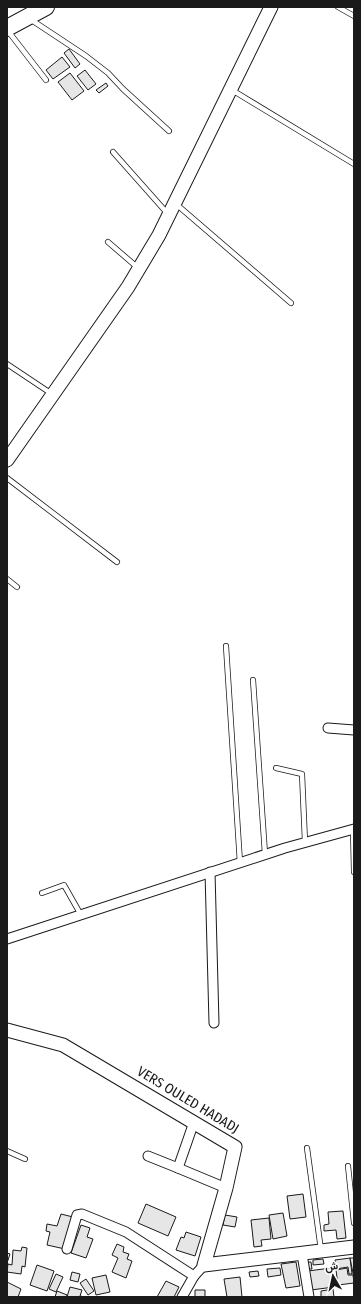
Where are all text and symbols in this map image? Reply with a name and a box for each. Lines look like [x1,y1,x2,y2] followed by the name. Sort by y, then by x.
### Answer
[134,1063,242,1137] street label: VERS OULED HADADJ
[313,1256,353,1296] north arrow
[324,1259,339,1274] text: ش

